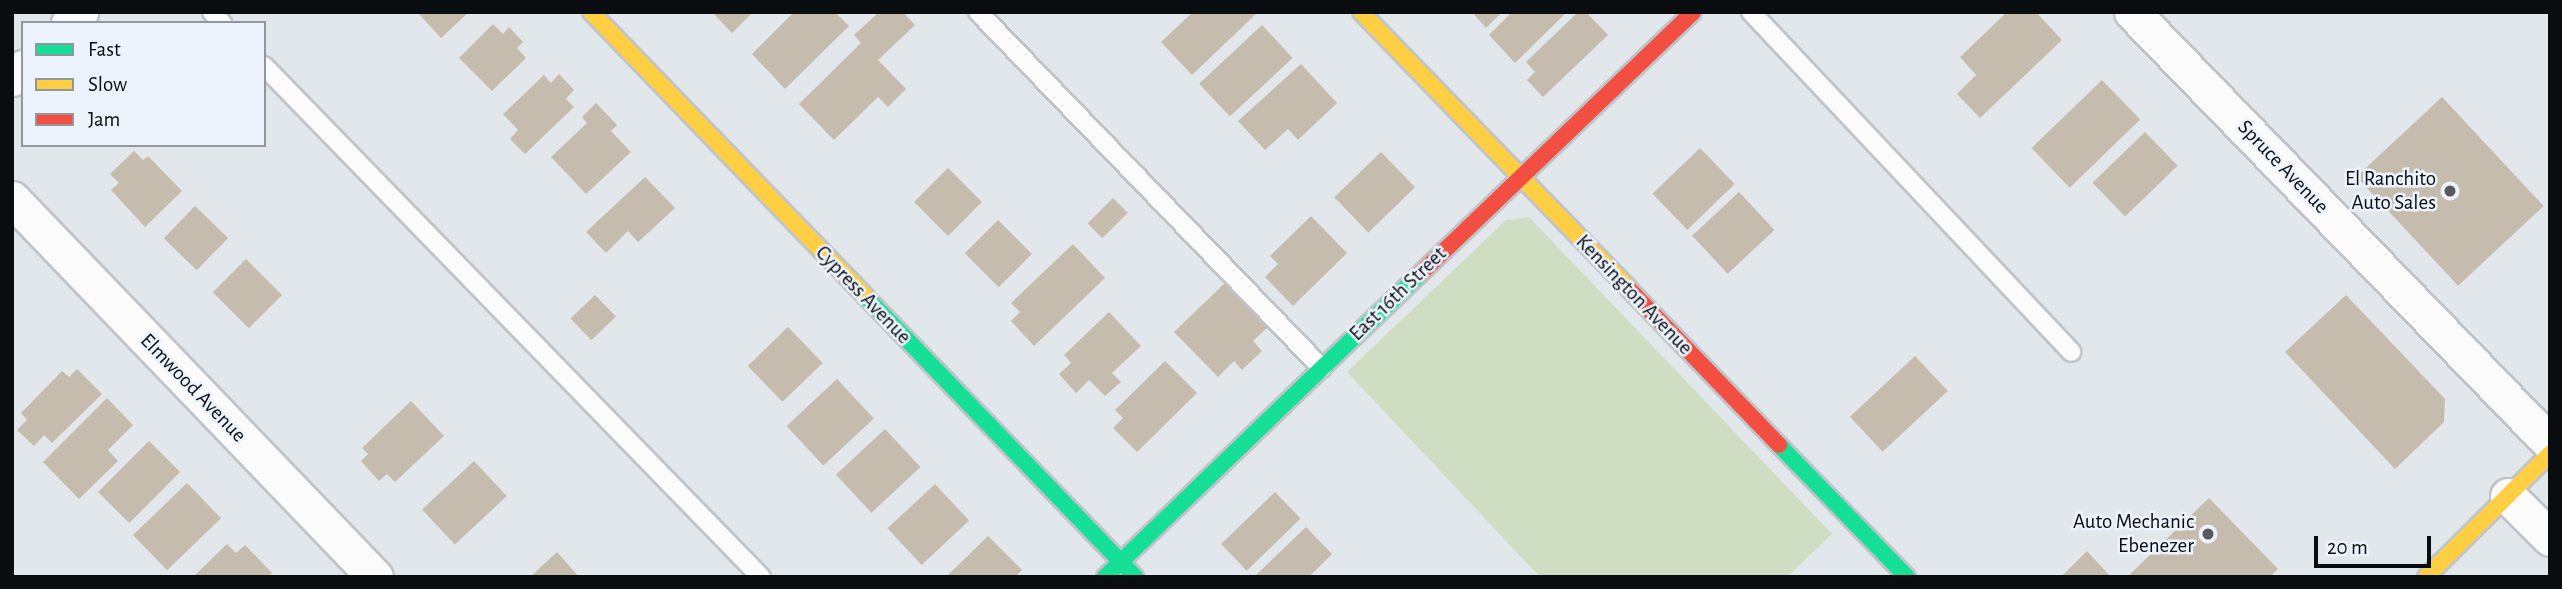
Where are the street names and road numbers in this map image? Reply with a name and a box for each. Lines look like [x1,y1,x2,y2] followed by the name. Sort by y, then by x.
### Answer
[2232,115,2334,219] street label: Spruce Avenue
[1570,230,1698,360] street label: Kensington Avenue
[810,241,916,349] street label: Cypress Avenue
[1344,242,1452,346] street label: East 16th Street
[135,328,251,448] street label: Elmwood Avenue

